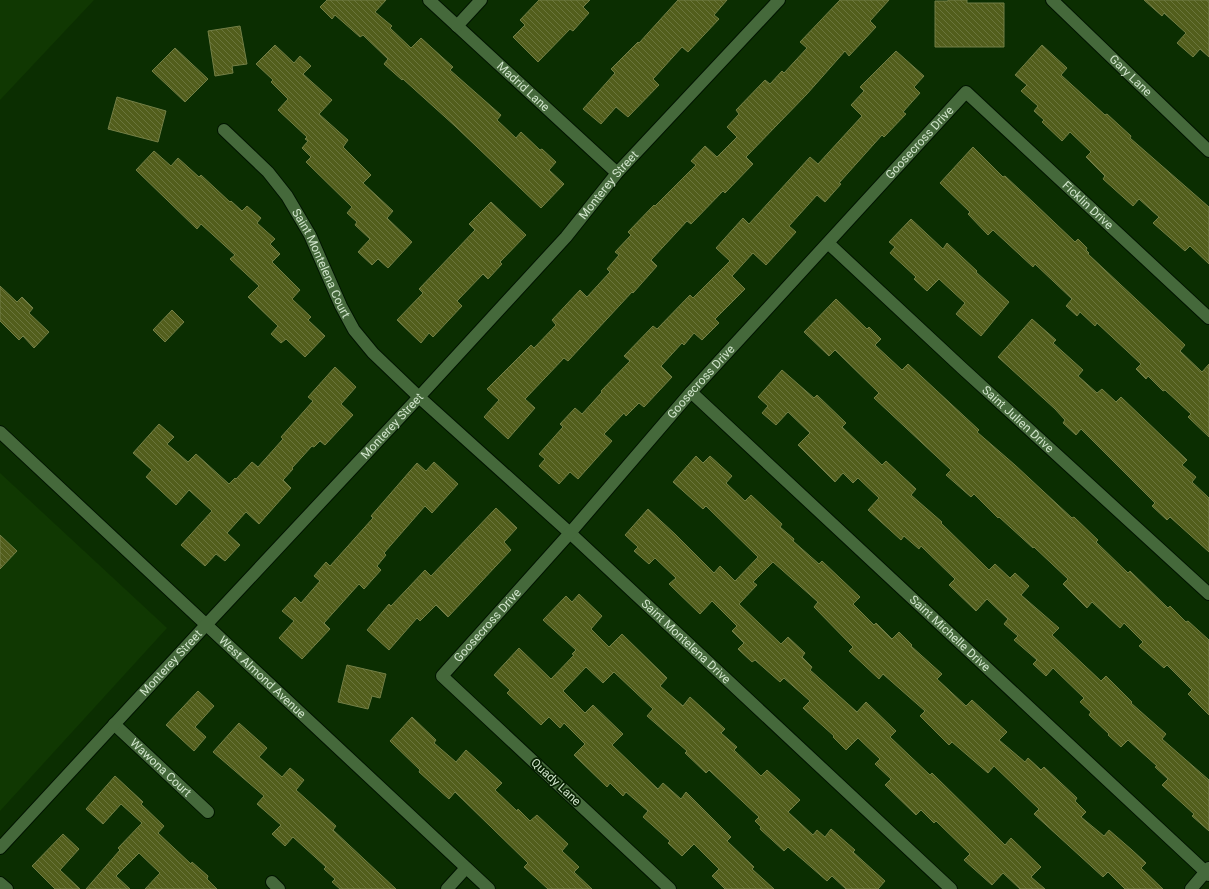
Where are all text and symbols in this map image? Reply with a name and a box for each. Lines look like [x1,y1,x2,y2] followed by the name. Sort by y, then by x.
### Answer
[1106,52,1155,99] street label: Gary Lane
[494,59,552,114] street label: Madrid Lane
[883,103,956,182] street label: Goosecross Drive
[576,148,641,222] street label: Monterey Street
[1059,178,1116,232] street label: Ficklin Drive
[289,206,353,320] street label: Saint Montelena Court
[664,342,738,421] street label: Goosecross Drive
[979,383,1057,455] street label: Saint Julien Drive
[358,390,426,462] street label: Monterey Street
[451,586,524,665] street label: Goosecross Drive
[907,592,993,674] street label: Saint Michelle Drive
[639,596,734,686] street label: Saint Montelena Drive
[137,627,205,699] street label: Monterey Street
[216,633,309,721] street label: West Almond Avenue
[127,736,194,800] street label: Wawona Court
[528,755,584,809] street label: Quady Lane

